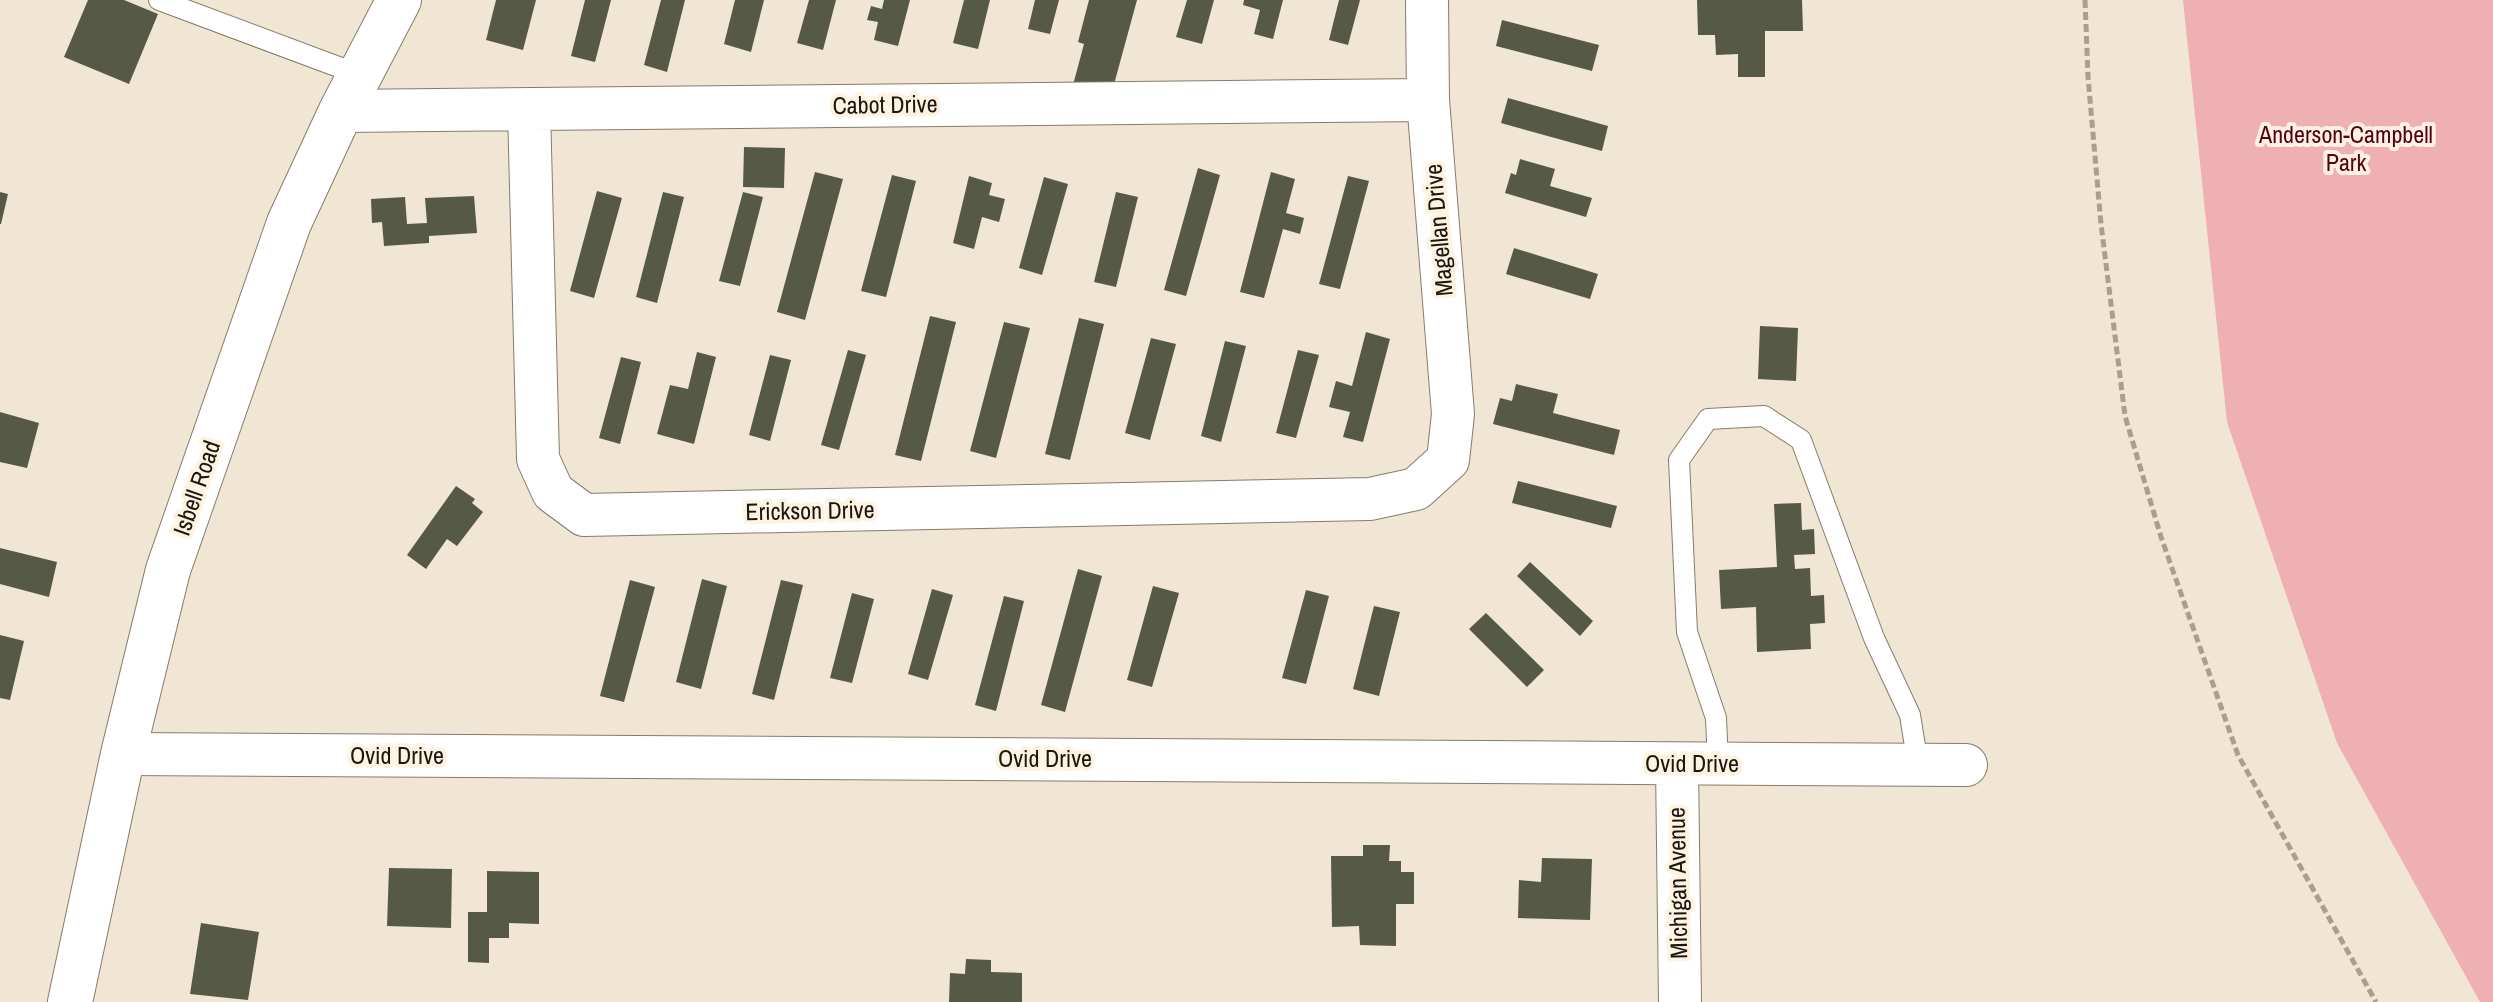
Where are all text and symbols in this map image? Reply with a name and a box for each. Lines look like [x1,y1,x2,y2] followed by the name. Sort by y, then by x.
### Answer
[832,87,938,121] street label: Cabot Drive
[2258,118,2433,178] park label: Anderson-Campbell Park
[1416,163,1460,297] street label: Magellan Drive
[165,436,227,539] street label: Isbell Road
[745,493,875,527] street label: Erickson Drive
[350,739,444,771] street label: Ovid Drive
[998,742,1092,774] street label: Ovid Drive
[1645,747,1739,779] street label: Ovid Drive
[1660,807,1694,959] street label: Michigan Avenue

